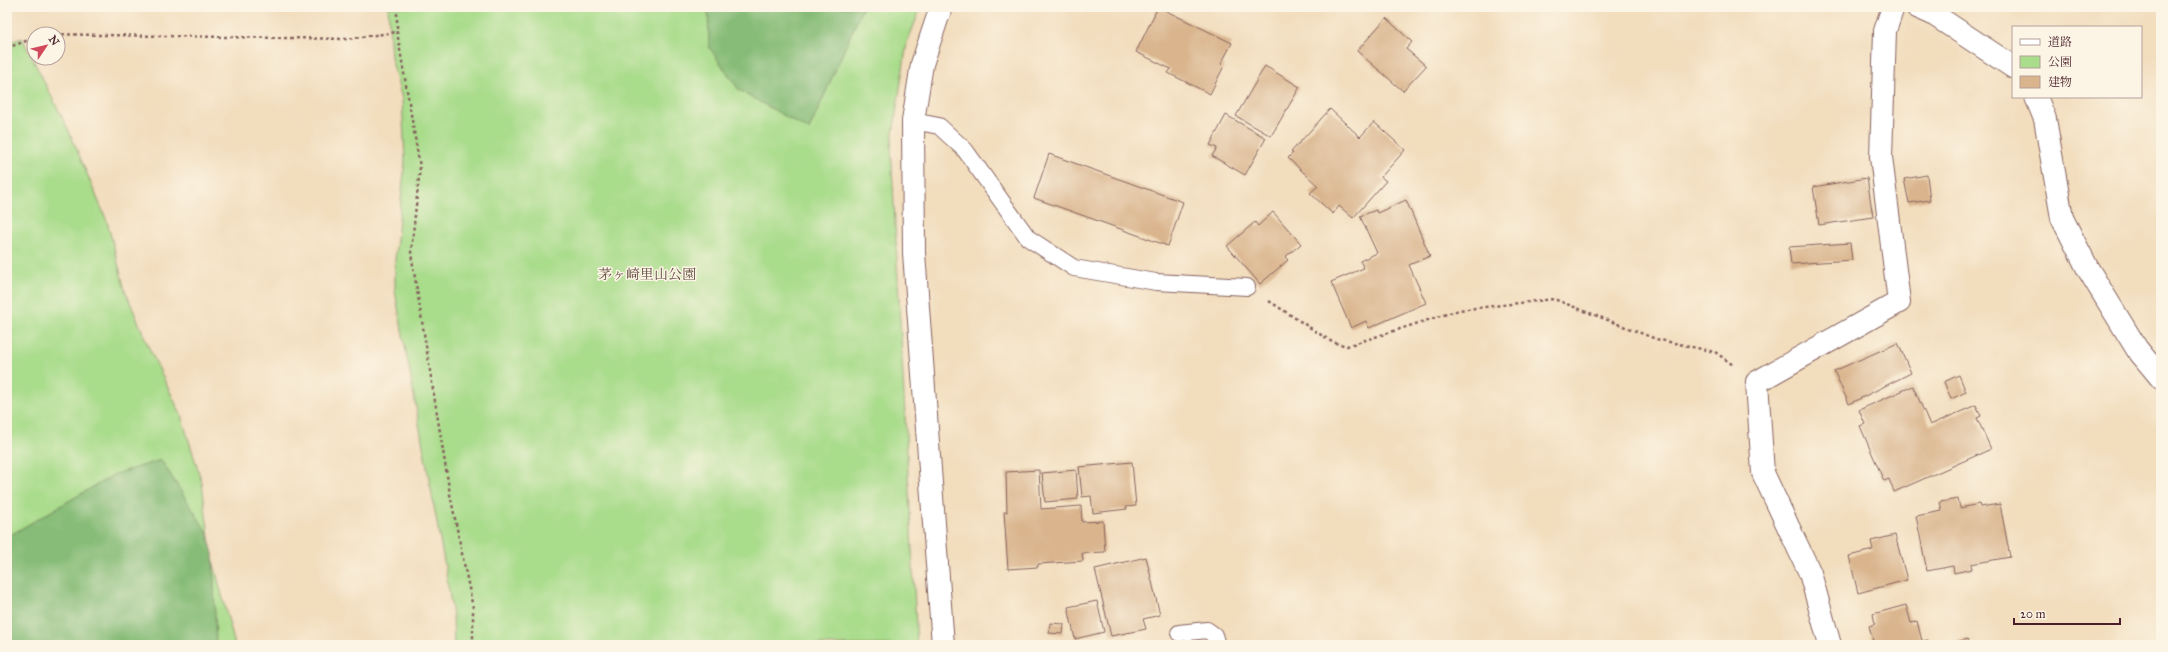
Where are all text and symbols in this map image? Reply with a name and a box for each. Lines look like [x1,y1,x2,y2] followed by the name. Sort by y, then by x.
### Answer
[26,26,66,66] north arrow
[2012,26,2142,98] legend
[46,33,62,49] text: N
[2048,35,2072,49] text: 道路
[2048,55,2072,69] text: 公園
[2048,75,2072,89] text: 建物
[598,266,696,283] park label: 茅ヶ崎里山公園
[2014,600,2120,626] scale bar
[2020,607,2046,621] text: 20 m

